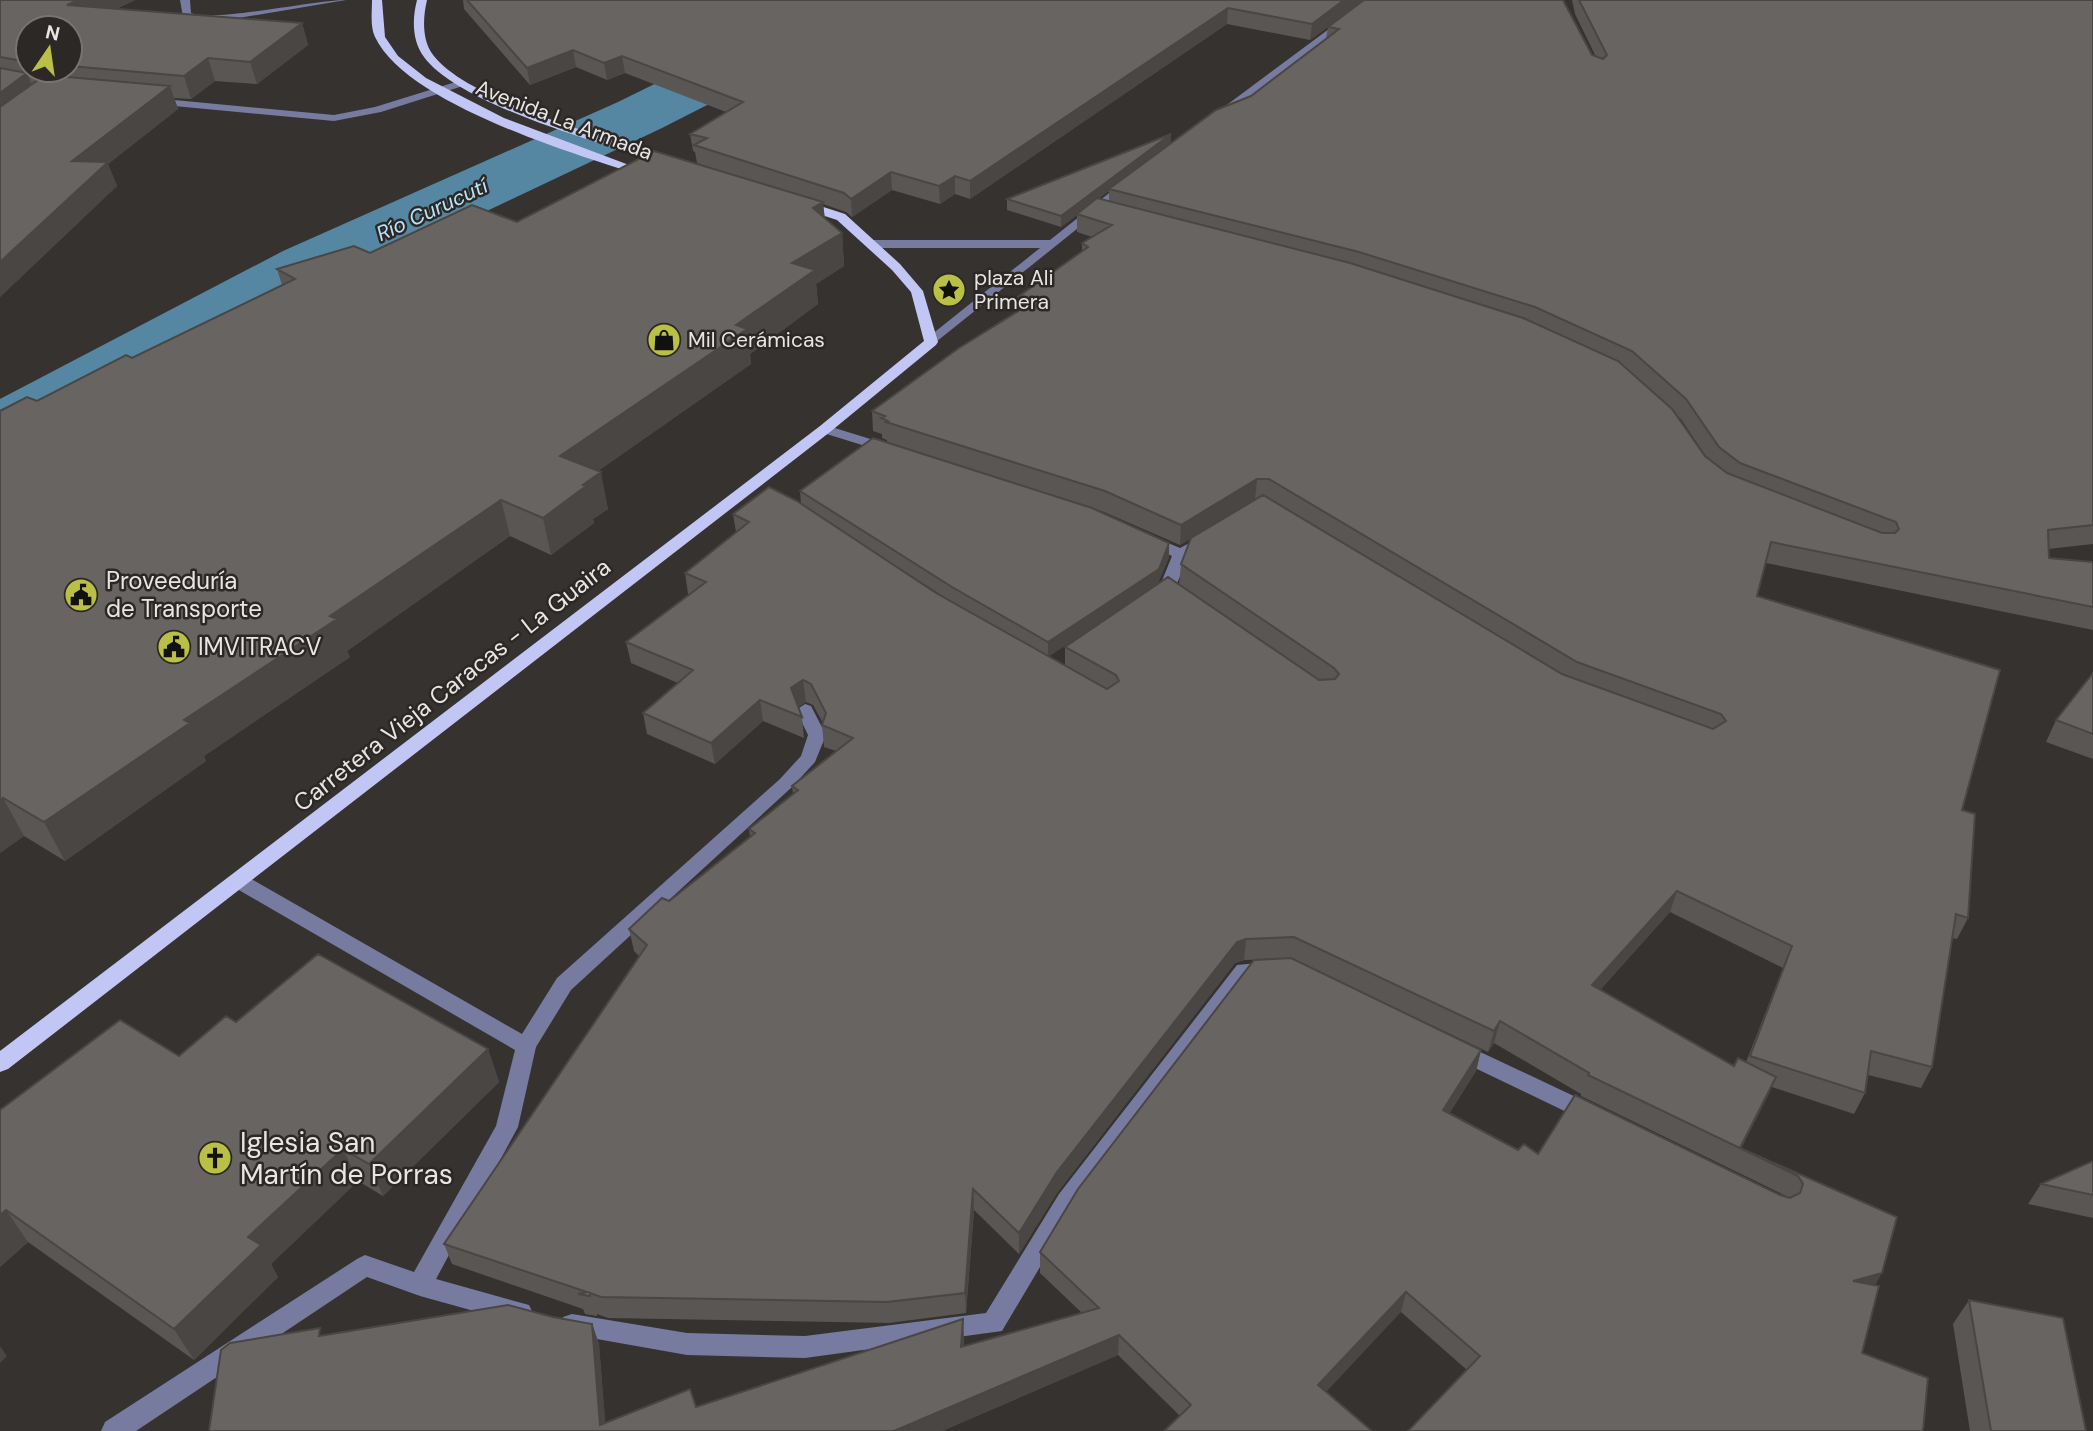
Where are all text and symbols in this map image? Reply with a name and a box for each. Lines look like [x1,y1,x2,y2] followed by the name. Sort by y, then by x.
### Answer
[14,14,84,84] north arrow
[43,19,62,47] text: N
[472,73,656,167] street label: Avenida La Armada
[372,171,494,248] water label: Río Curucutí
[974,264,1054,316] place label: plaza Ali Primera
[930,271,968,309] place icon: plaza Ali Primera
[645,321,683,359] shop icon: Mil Cerámicas
[688,326,825,354] place label: Mil Cerámicas
[287,551,617,818] street label: Carretera Vieja Caracas - La Guaira
[106,565,262,624] place label: Proveeduría de Transporte
[62,576,100,614] public building icon: Proveeduría de Transporte
[155,628,193,666] public building icon: IMVITRACV
[198,631,321,662] place label: IMVITRACV
[240,1124,453,1193] place label: Iglesia San Martín de Porras
[196,1139,234,1177] church icon: Iglesia San Martín de Porras

